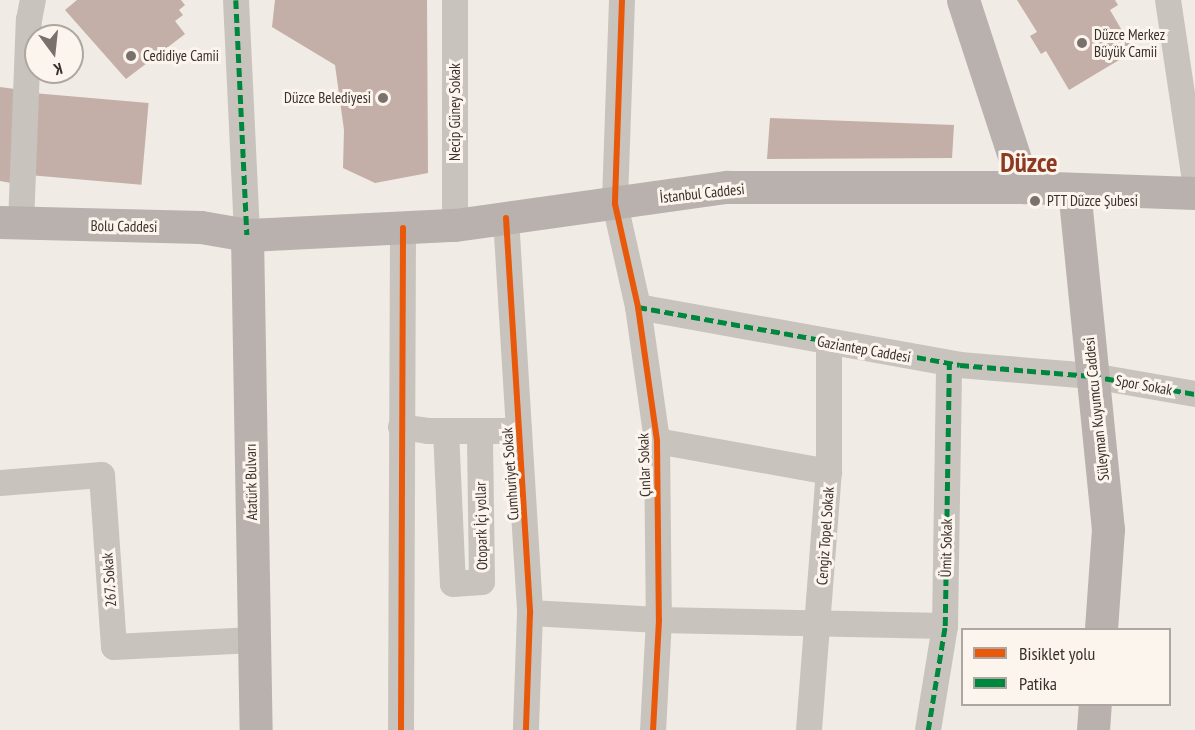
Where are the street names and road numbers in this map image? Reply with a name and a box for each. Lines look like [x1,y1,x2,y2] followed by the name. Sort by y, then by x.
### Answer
[446,63,464,161] street label: Necip Güney Sokak
[659,180,745,206] street label: İstanbul Caddesi
[90,216,158,236] street label: Bolu Caddesi
[816,332,912,366] street label: Gaziantep Caddesi
[1080,336,1112,482] street label: Süleyman Kuyumcu Caddesi
[1114,371,1174,399] street label: Spor Sokak
[498,427,522,521] street label: Cumhuriyet Sokak
[634,433,654,497] street label: Çınlar Sokak
[241,443,261,521] street label: Atatürk Bulvarı
[471,481,491,571] street label: Otopark İçi yollar
[813,486,837,586] street label: Cengiz Topel Sokak
[936,519,956,577] street label: Ümit Sokak
[98,552,120,608] street label: 267. Sokak

